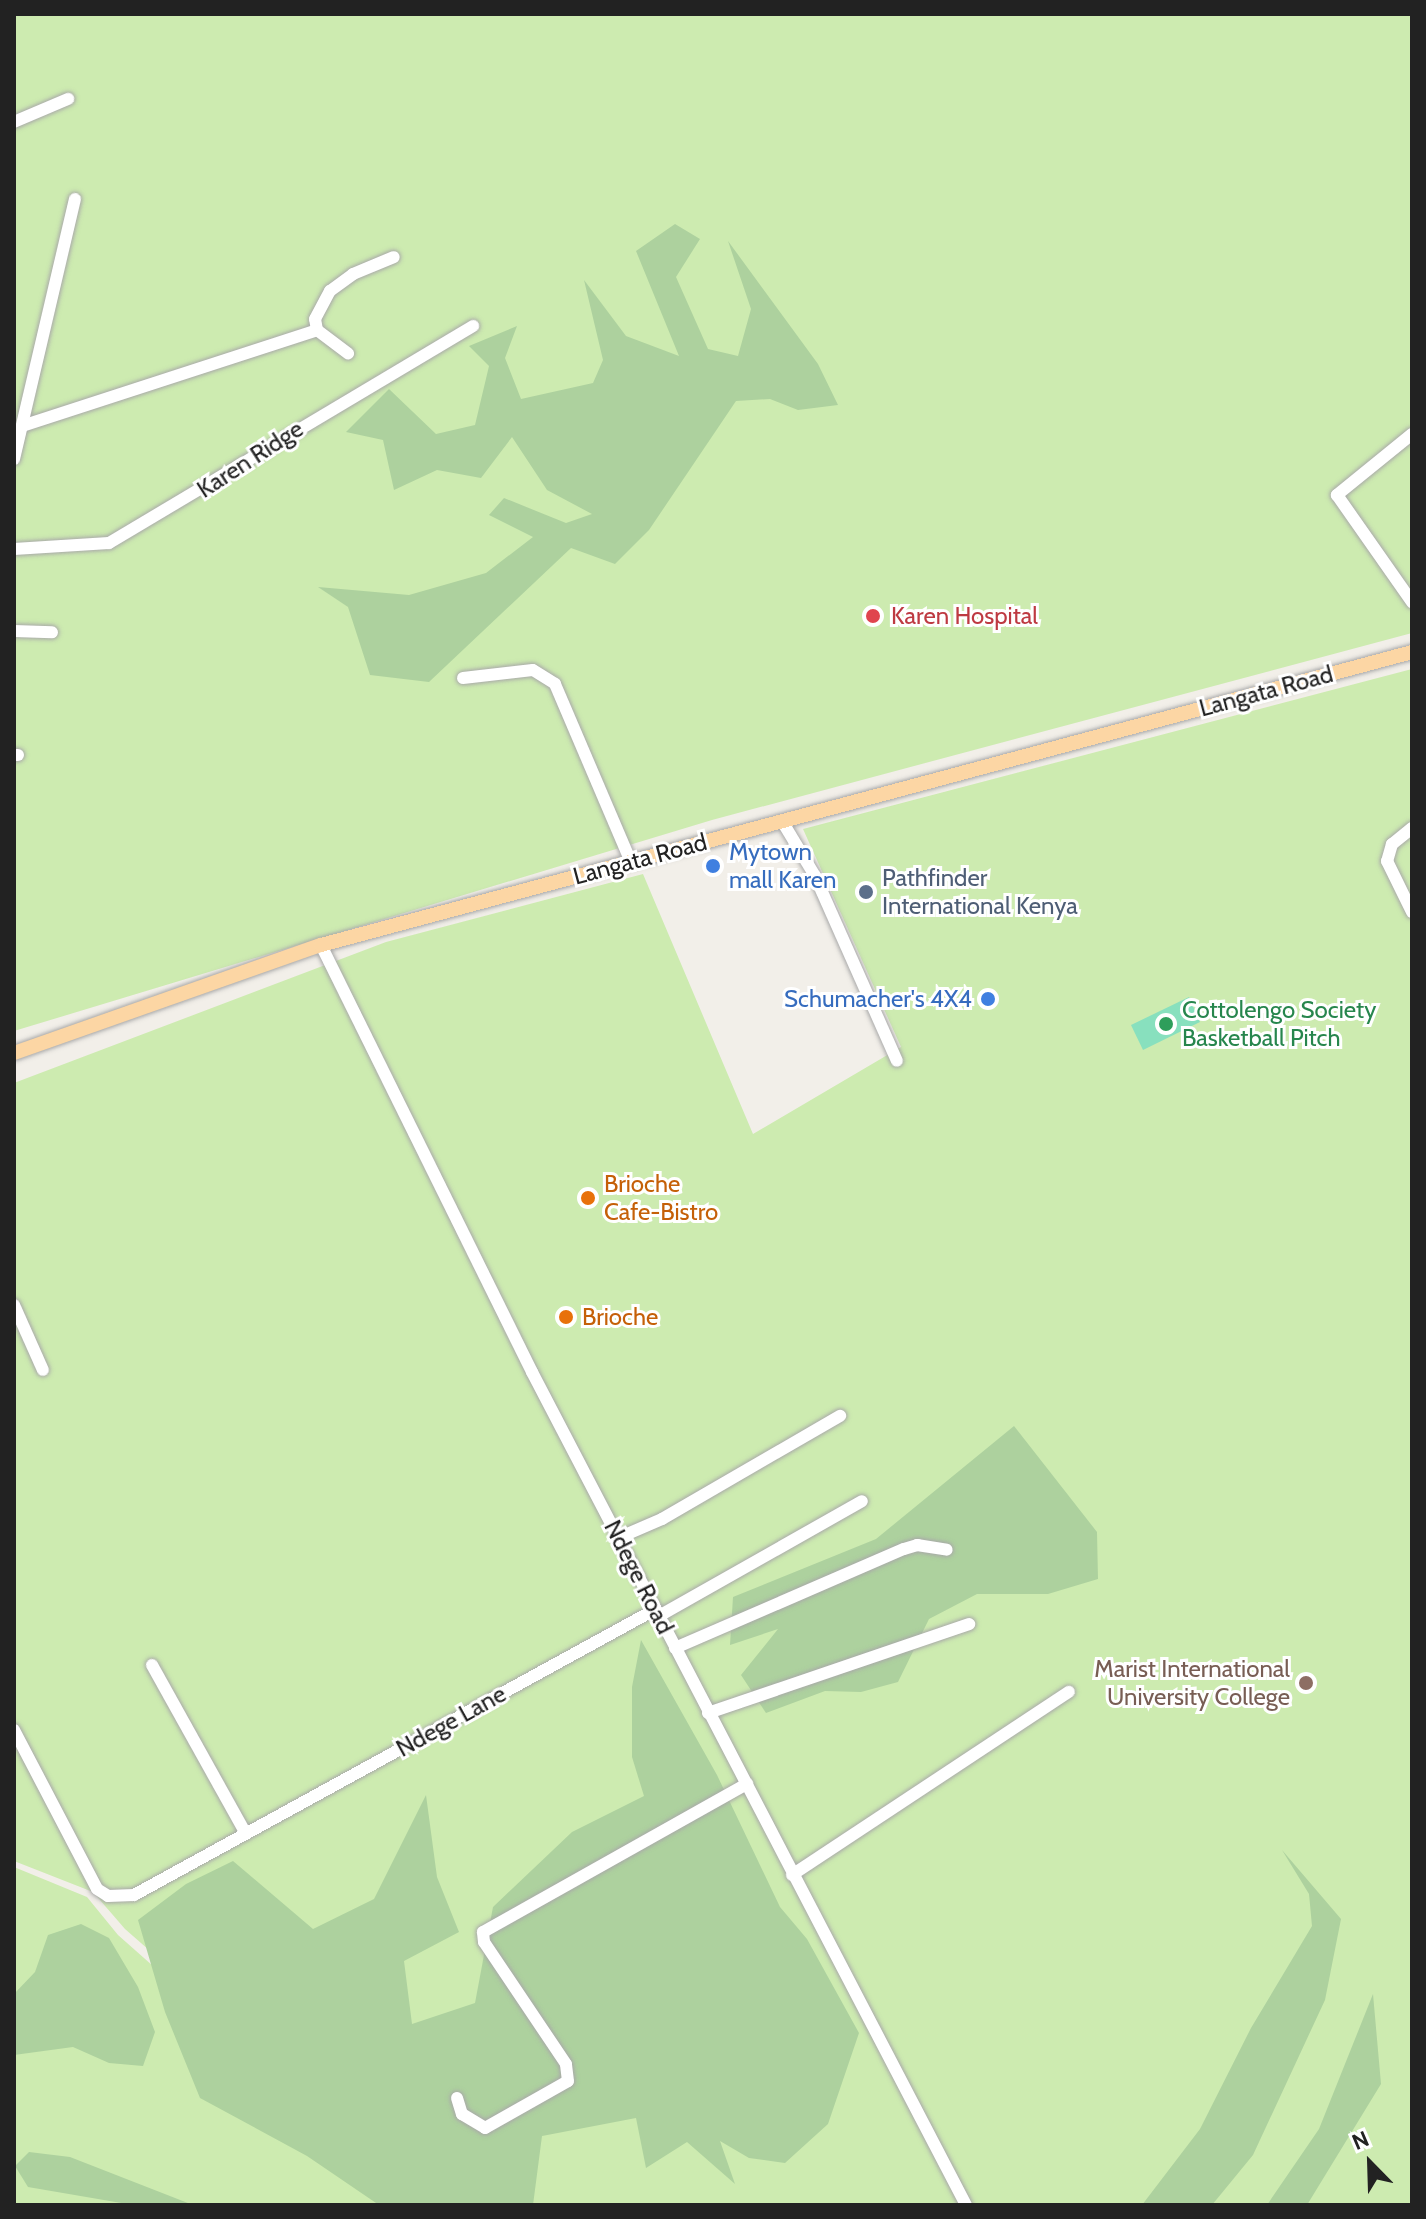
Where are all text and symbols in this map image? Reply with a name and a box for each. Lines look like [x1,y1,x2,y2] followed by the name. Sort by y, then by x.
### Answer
[192,414,308,504] street label: Karen Ridge
[891,602,1038,630] place label: Karen Hospital
[862,605,884,627] marker: Karen Hospital
[1196,659,1336,723] street label: Langata Road
[570,827,710,891] street label: Langata Road
[729,838,836,894] place label: Mytown mall Karen
[704,857,722,875] marker: Mytown mall Karen
[882,864,1078,920] place label: Pathfinder International Kenya
[857,883,875,901] marker: Pathfinder International Kenya
[784,985,972,1013] place label: Schumacher's 4X4
[979,990,997,1008] marker: Schumacher's 4X4
[1182,996,1376,1052] place label: Cottolengo Society Basketball Pitch
[1157,1015,1175,1033] marker: Cottolengo Society Basketball Pitch
[604,1170,718,1226] place label: Brioche Cafe-Bistro
[579,1189,597,1207] marker: Brioche Cafe-Bistro
[582,1303,658,1331] place label: Brioche
[557,1308,575,1326] marker: Brioche
[598,1515,680,1639] street label: Ndege Road
[1094,1655,1290,1711] place label: Marist International University College
[1297,1674,1315,1692] marker: Marist International University College
[391,1679,511,1763] street label: Ndege Lane
[1330,2123,1410,2203] north arrow
[1348,2125,1373,2156] text: N

